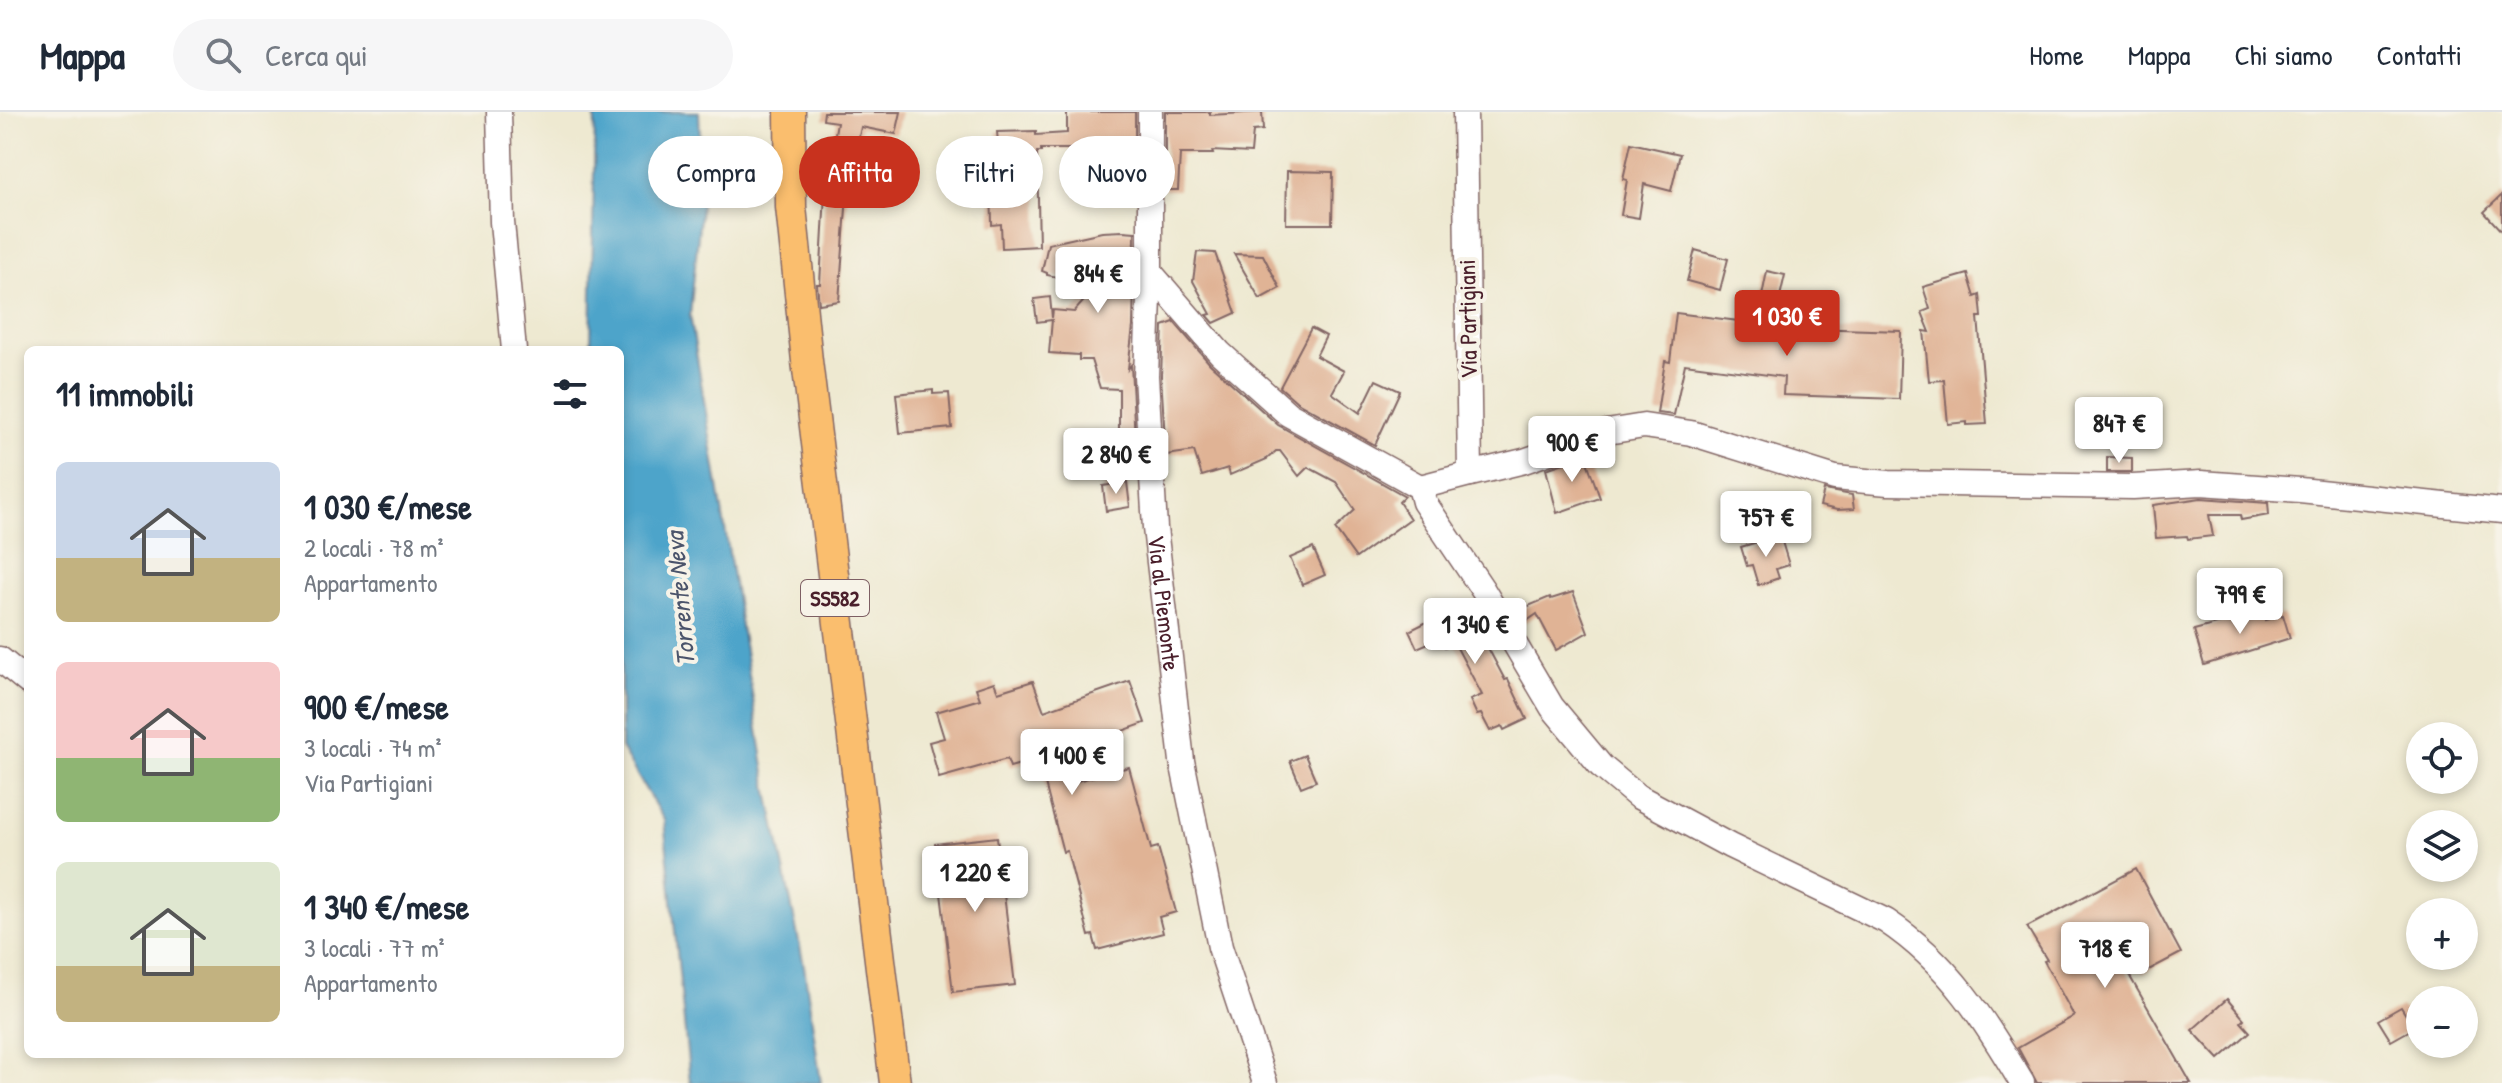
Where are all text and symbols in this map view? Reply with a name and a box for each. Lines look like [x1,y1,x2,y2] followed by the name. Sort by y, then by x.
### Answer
[173,19,733,91] search box
[40,29,125,81] text: Mappa
[201,33,245,77] icon: search
[265,35,368,75] text: Cerca qui
[2029,36,2084,74] text: Home
[2128,36,2190,74] text: Mappa
[2234,36,2333,74] text: Chi siamo
[2377,36,2462,74] text: Contatti
[648,136,783,208] chip: Compra
[799,136,920,208] chip: Affitta
[936,136,1043,208] chip: Filtri
[1059,136,1175,208] chip: Nuovo
[1042,247,1154,315] pin: 844 €
[1073,255,1123,290] text: 844 €
[1450,259,1484,379] street label: Via Partigiani
[1713,290,1861,358] pin: 1 030 €
[1753,298,1821,333] text: 1 030 €
[56,371,194,417] text: 11 immobili
[548,372,592,416] icon: filters
[2063,397,2175,465] pin: 847 €
[2093,405,2145,440] text: 847 €
[1516,416,1628,484] pin: 900 €
[1546,424,1598,459] text: 900 €
[1042,428,1190,496] pin: 2 840 €
[1081,436,1151,471] text: 2 840 €
[304,484,472,530] text: 1 030 €/mese
[1710,491,1822,559] pin: 757 €
[120,494,216,590] icon: home
[1738,499,1794,534] text: 757 €
[656,528,703,668] water label: Torrente Neva
[304,530,444,565] text: 2 locali · 78 m²
[1141,533,1188,673] street label: Via al Piemonte
[304,565,437,600] text: Appartamento
[2184,568,2296,636] pin: 799 €
[2215,576,2265,611] text: 799 €
[801,580,869,616] road number: SS582
[1401,598,1549,666] pin: 1 340 €
[1442,606,1508,641] text: 1 340 €
[304,684,449,730] text: 900 €/mese
[120,694,216,790] icon: home
[2406,722,2478,1058] map controls
[2406,722,2478,794] button: locate
[998,729,1146,797] pin: 1 400 €
[304,730,441,765] text: 3 locali · 74 m²
[1039,737,1105,772] text: 1 400 €
[304,765,433,800] text: Via Partigiani
[2406,810,2478,882] button: layers
[901,846,1049,914] pin: 1 220 €
[940,854,1010,889] text: 1 220 €
[304,884,469,930] text: 1 340 €/mese
[120,894,216,990] icon: home
[2406,898,2478,970] button: +
[2049,922,2161,990] pin: 718 €
[304,930,445,965] text: 3 locali · 77 m²
[2079,930,2131,965] text: 718 €
[304,965,437,1000] text: Appartamento
[2406,986,2478,1058] button: −

